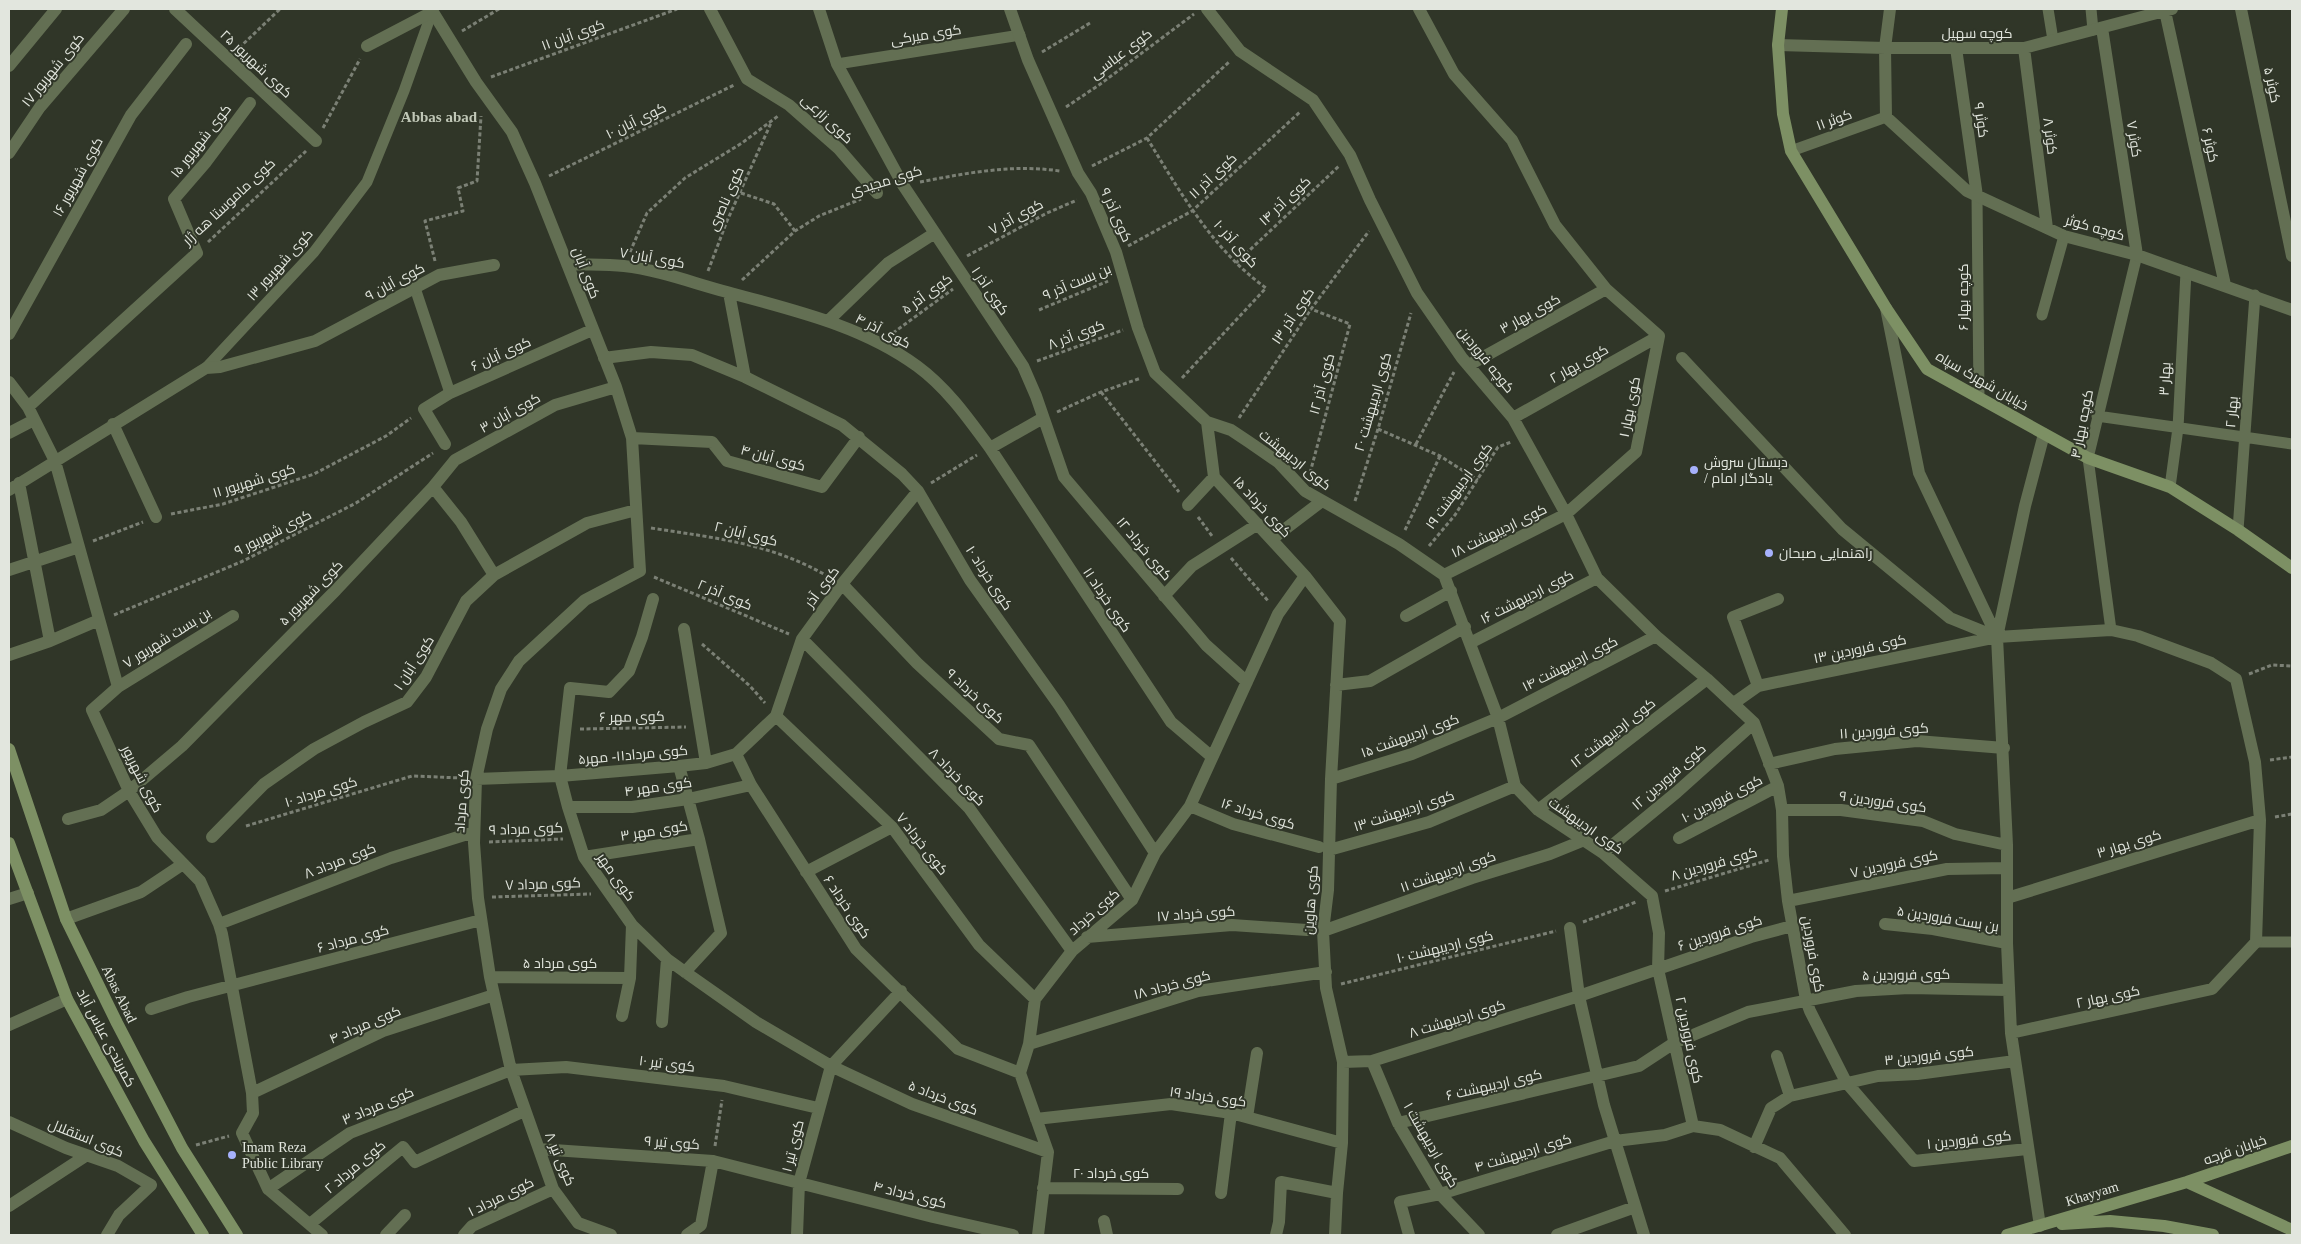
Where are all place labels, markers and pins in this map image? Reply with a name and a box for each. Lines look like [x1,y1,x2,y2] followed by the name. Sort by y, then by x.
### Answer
[1704,455,1788,488] place label: دبستان سروش / یادگار امام
[1688,464,1700,476] marker: دبستان سروش / یادگار امام
[1779,546,1872,561] place label: راهنمایی صبحان
[1763,547,1775,559] marker: راهنمایی صبحان
[242,1140,323,1171] place label: Imam Reza Public Library
[226,1149,238,1161] marker: Imam Reza Public Library

